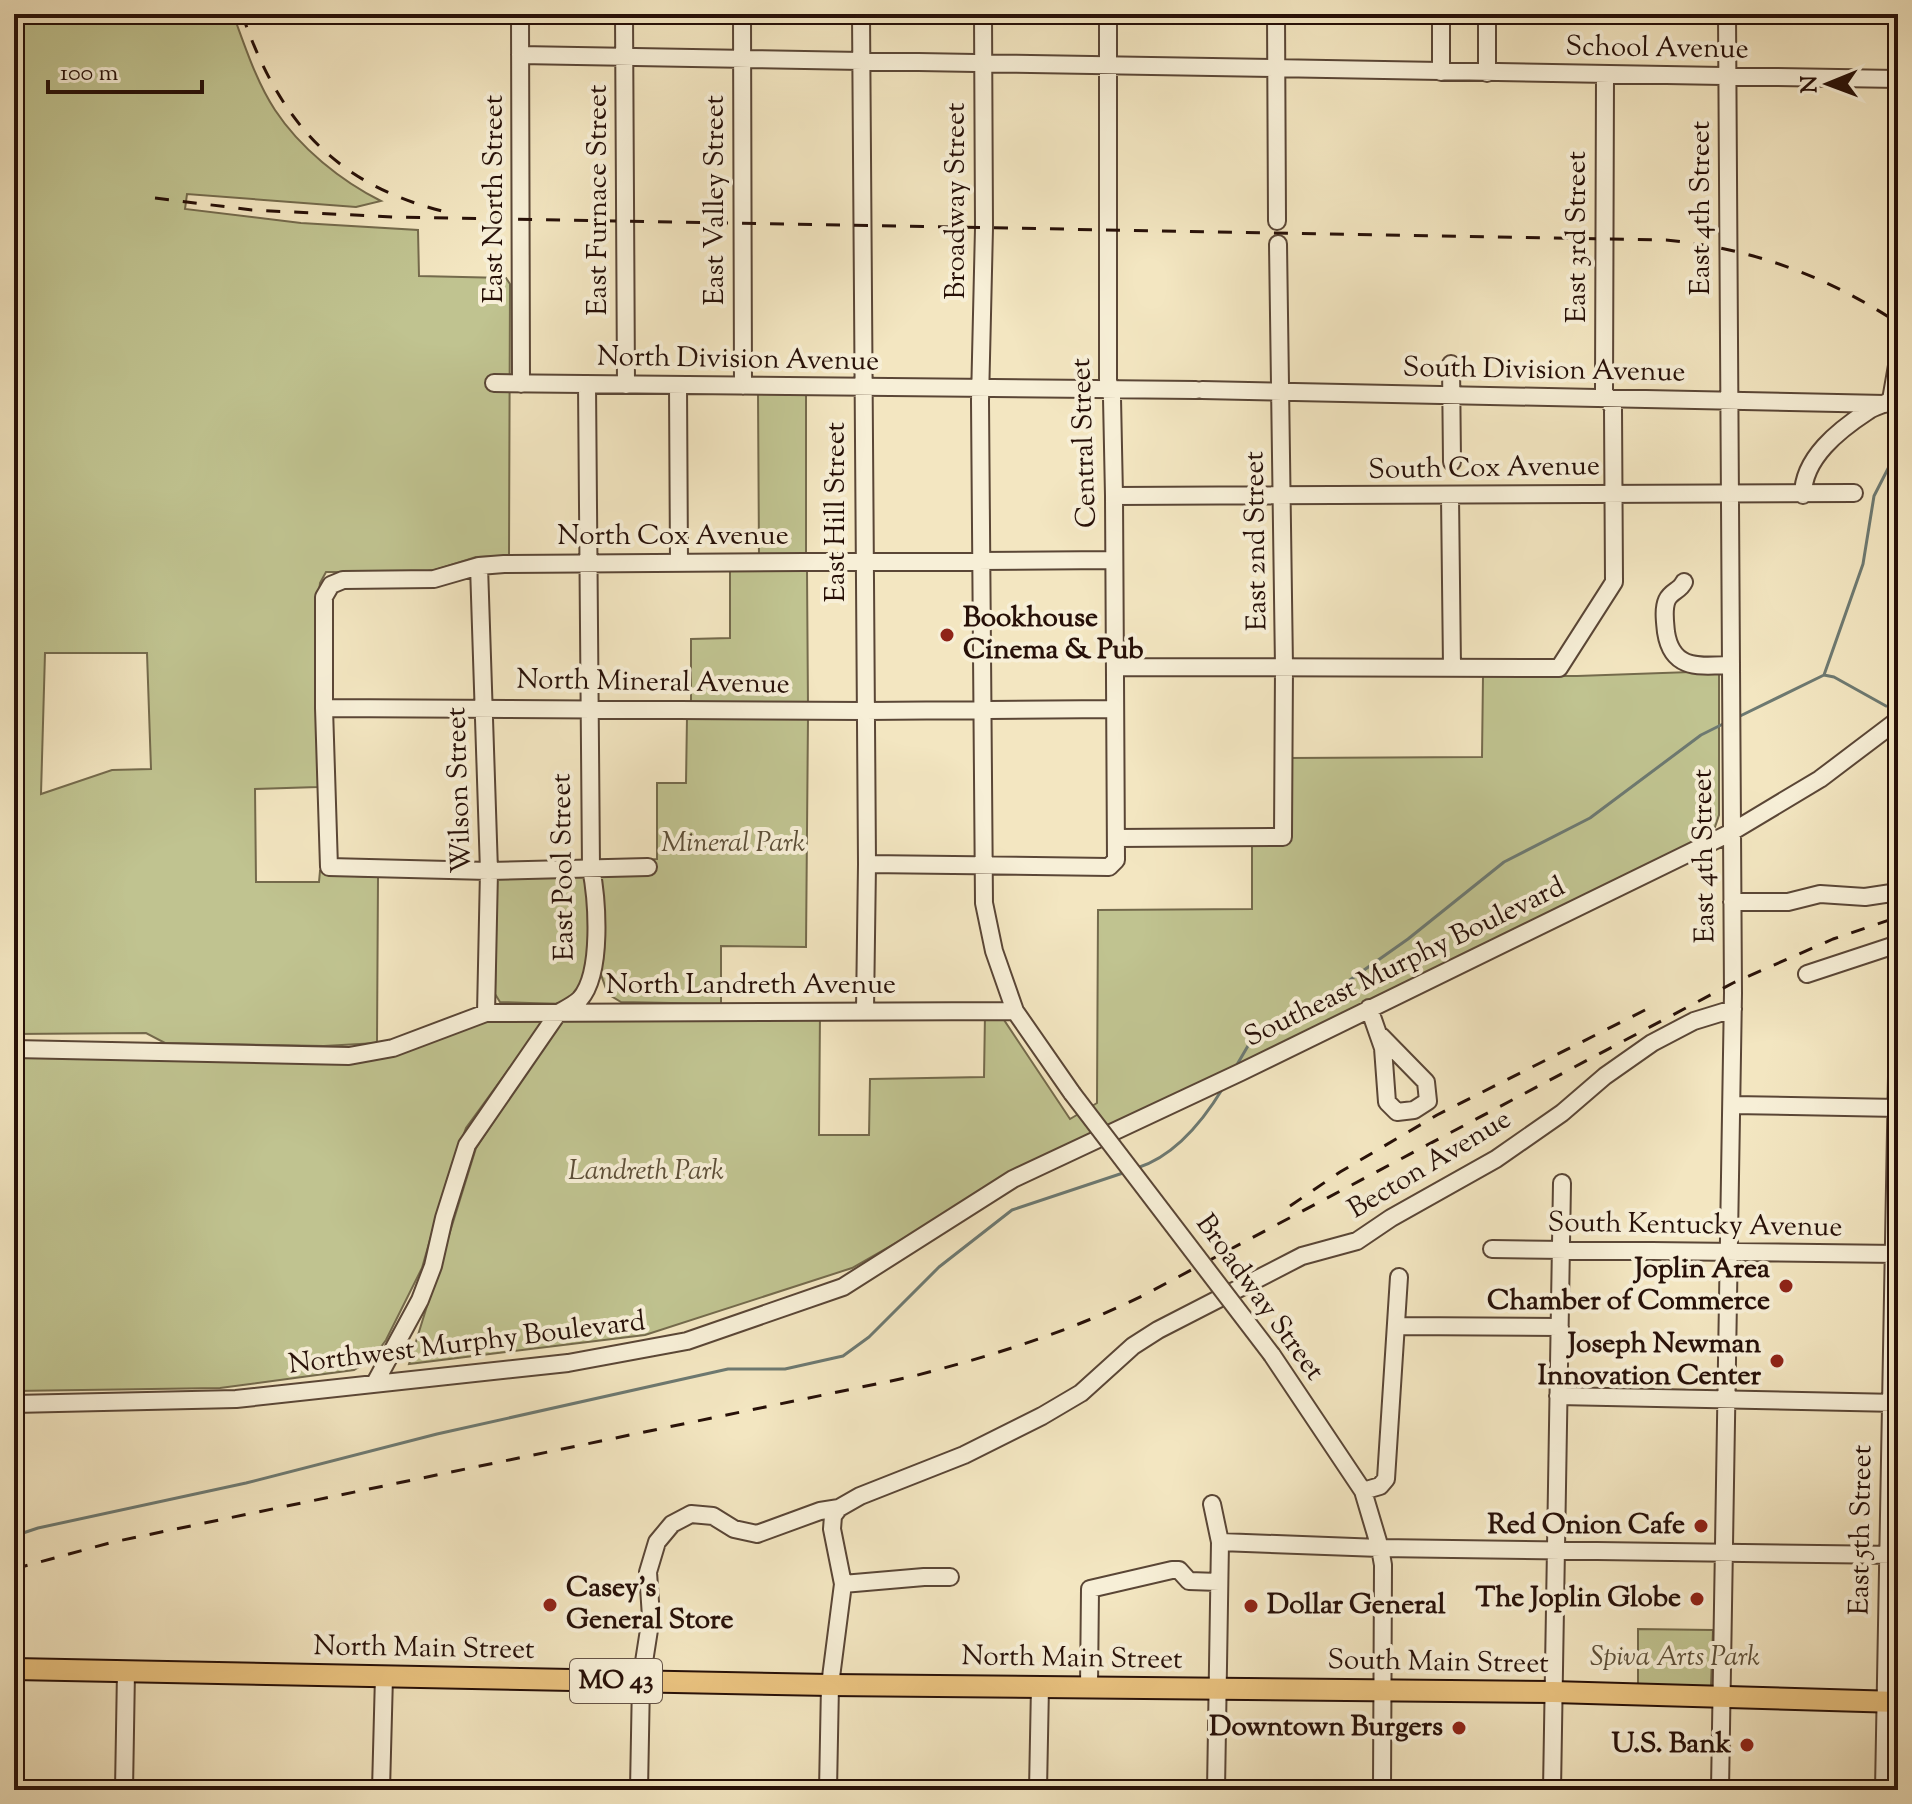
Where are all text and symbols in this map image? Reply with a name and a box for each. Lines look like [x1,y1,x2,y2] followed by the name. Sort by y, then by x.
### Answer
[1565,27,1749,71] street label: School Avenue
[48,44,202,94] scale bar
[1788,44,1868,124] north arrow
[60,57,118,91] text: 100 m
[1795,75,1827,93] text: N
[579,84,619,316] street label: East Furnace Street
[475,94,515,303] street label: East North Street
[696,94,736,305] street label: East Valley Street
[937,102,977,300] street label: Broadway Street
[1682,120,1722,295] street label: East 4th Street
[1558,151,1598,323] street label: East 3rd Street
[596,338,880,382] street label: North Division Avenue
[1402,349,1686,393] street label: South Division Avenue
[1062,357,1108,529] street label: Central Street
[817,421,857,602] street label: East Hill Street
[1368,447,1600,491] street label: South Cox Avenue
[1235,450,1279,631] street label: East 2nd Street
[557,517,789,557] street label: North Cox Avenue
[963,599,1144,671] place label: Bookhouse Cinema & Pub
[938,626,956,644] marker: Bookhouse Cinema & Pub
[516,661,790,705] street label: North Mineral Avenue
[437,706,483,874] street label: Wilson Street
[1683,768,1727,944] street label: East 4th Street
[542,772,586,961] street label: East Pool Street
[661,824,805,864] park label: Mineral Park
[1238,868,1572,1058] street label: Southeast Murphy Boulevard
[606,966,896,1006] street label: North Landreth Avenue
[1341,1100,1519,1230] street label: Becton Avenue
[568,1152,724,1192] park label: Landreth Park
[1547,1203,1843,1249] street label: South Kentucky Avenue
[1185,1206,1333,1390] street label: Broadway Street
[1487,1250,1770,1322] place label: Joplin Area Chamber of Commerce
[1777,1277,1795,1295] marker: Joplin Area Chamber of Commerce
[286,1302,648,1386] street label: Northwest Murphy Boulevard
[1538,1325,1761,1397] place label: Joseph Newman Innovation Center
[1768,1352,1786,1370] marker: Joseph Newman Innovation Center
[1841,1444,1883,1615] street label: East 5th Street
[1488,1506,1685,1546] place label: Red Onion Cafe
[1692,1517,1710,1535] marker: Red Onion Cafe
[566,1569,734,1641] place label: Casey's General Store
[1475,1579,1681,1619] place label: The Joplin Globe
[1267,1586,1446,1626] place label: Dollar General
[1688,1590,1706,1608] marker: The Joplin Globe
[541,1596,559,1614] marker: Casey's General Store
[1242,1597,1260,1615] marker: Dollar General
[313,1627,535,1671] street label: North Main Street
[961,1637,1183,1681] street label: North Main Street
[1590,1638,1760,1678] park label: Spiva Arts Park
[1327,1641,1550,1685] street label: South Main Street
[570,1659,662,1703] road number: MO 43
[1209,1708,1443,1748] place label: Downtown Burgers
[1450,1719,1468,1737] marker: Downtown Burgers
[1611,1725,1732,1765] place label: U.S. Bank
[1738,1736,1756,1754] marker: U.S. Bank

